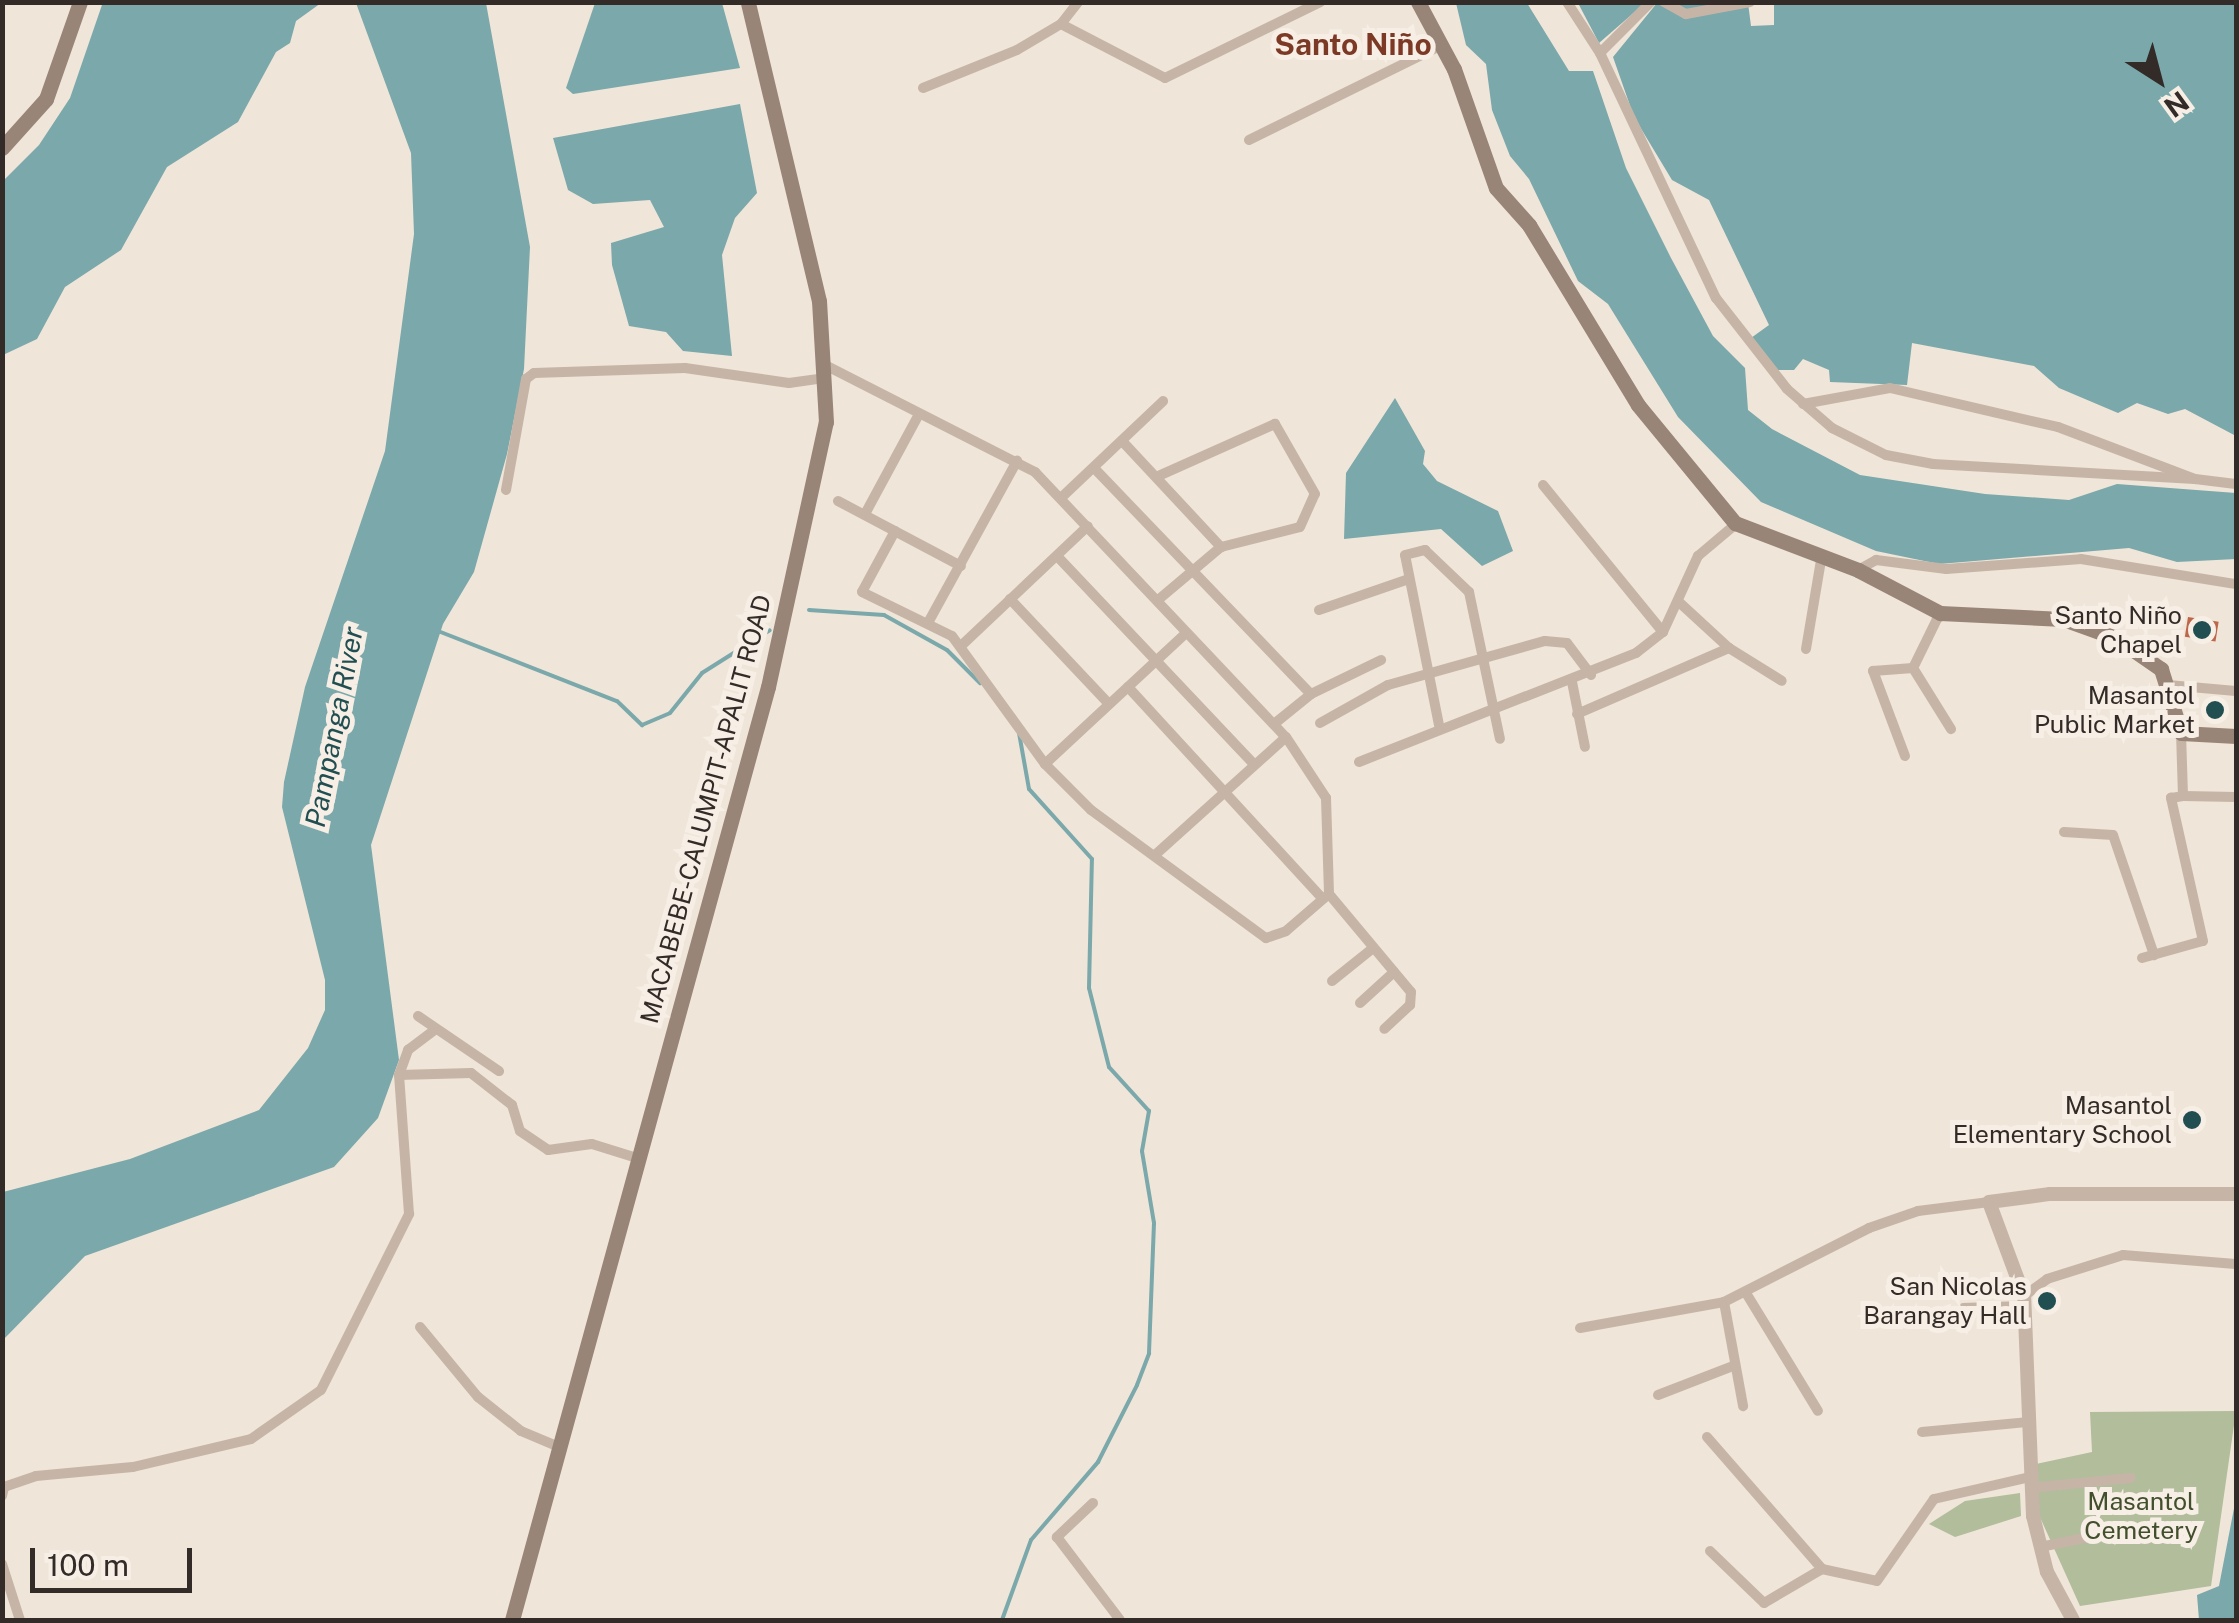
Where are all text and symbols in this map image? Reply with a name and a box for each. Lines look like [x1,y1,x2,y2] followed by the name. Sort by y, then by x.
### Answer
[1274,26,1432,62] district label: Santo Niño
[2109,30,2209,130] north arrow
[2158,85,2195,124] text: N
[634,591,778,1027] street label: MACABEBE-CALUMPIT-APALIT ROAD
[2054,601,2182,660] place label: Santo Niño Chapel
[2191,619,2213,641] marker: Santo Niño Chapel
[298,624,370,830] water label: Pampanga River
[2034,681,2195,740] place label: Masantol Public Market
[2204,699,2226,721] marker: Masantol Public Market
[1953,1091,2172,1150] place label: Masantol Elementary School
[2181,1109,2203,1131] marker: Masantol Elementary School
[1863,1272,2027,1331] place label: San Nicolas Barangay Hall
[2036,1290,2058,1312] marker: San Nicolas Barangay Hall
[2084,1487,2198,1546] park label: Masantol Cemetery
[35,1528,198,1590] scale bar
[47,1547,129,1583] text: 100 m

